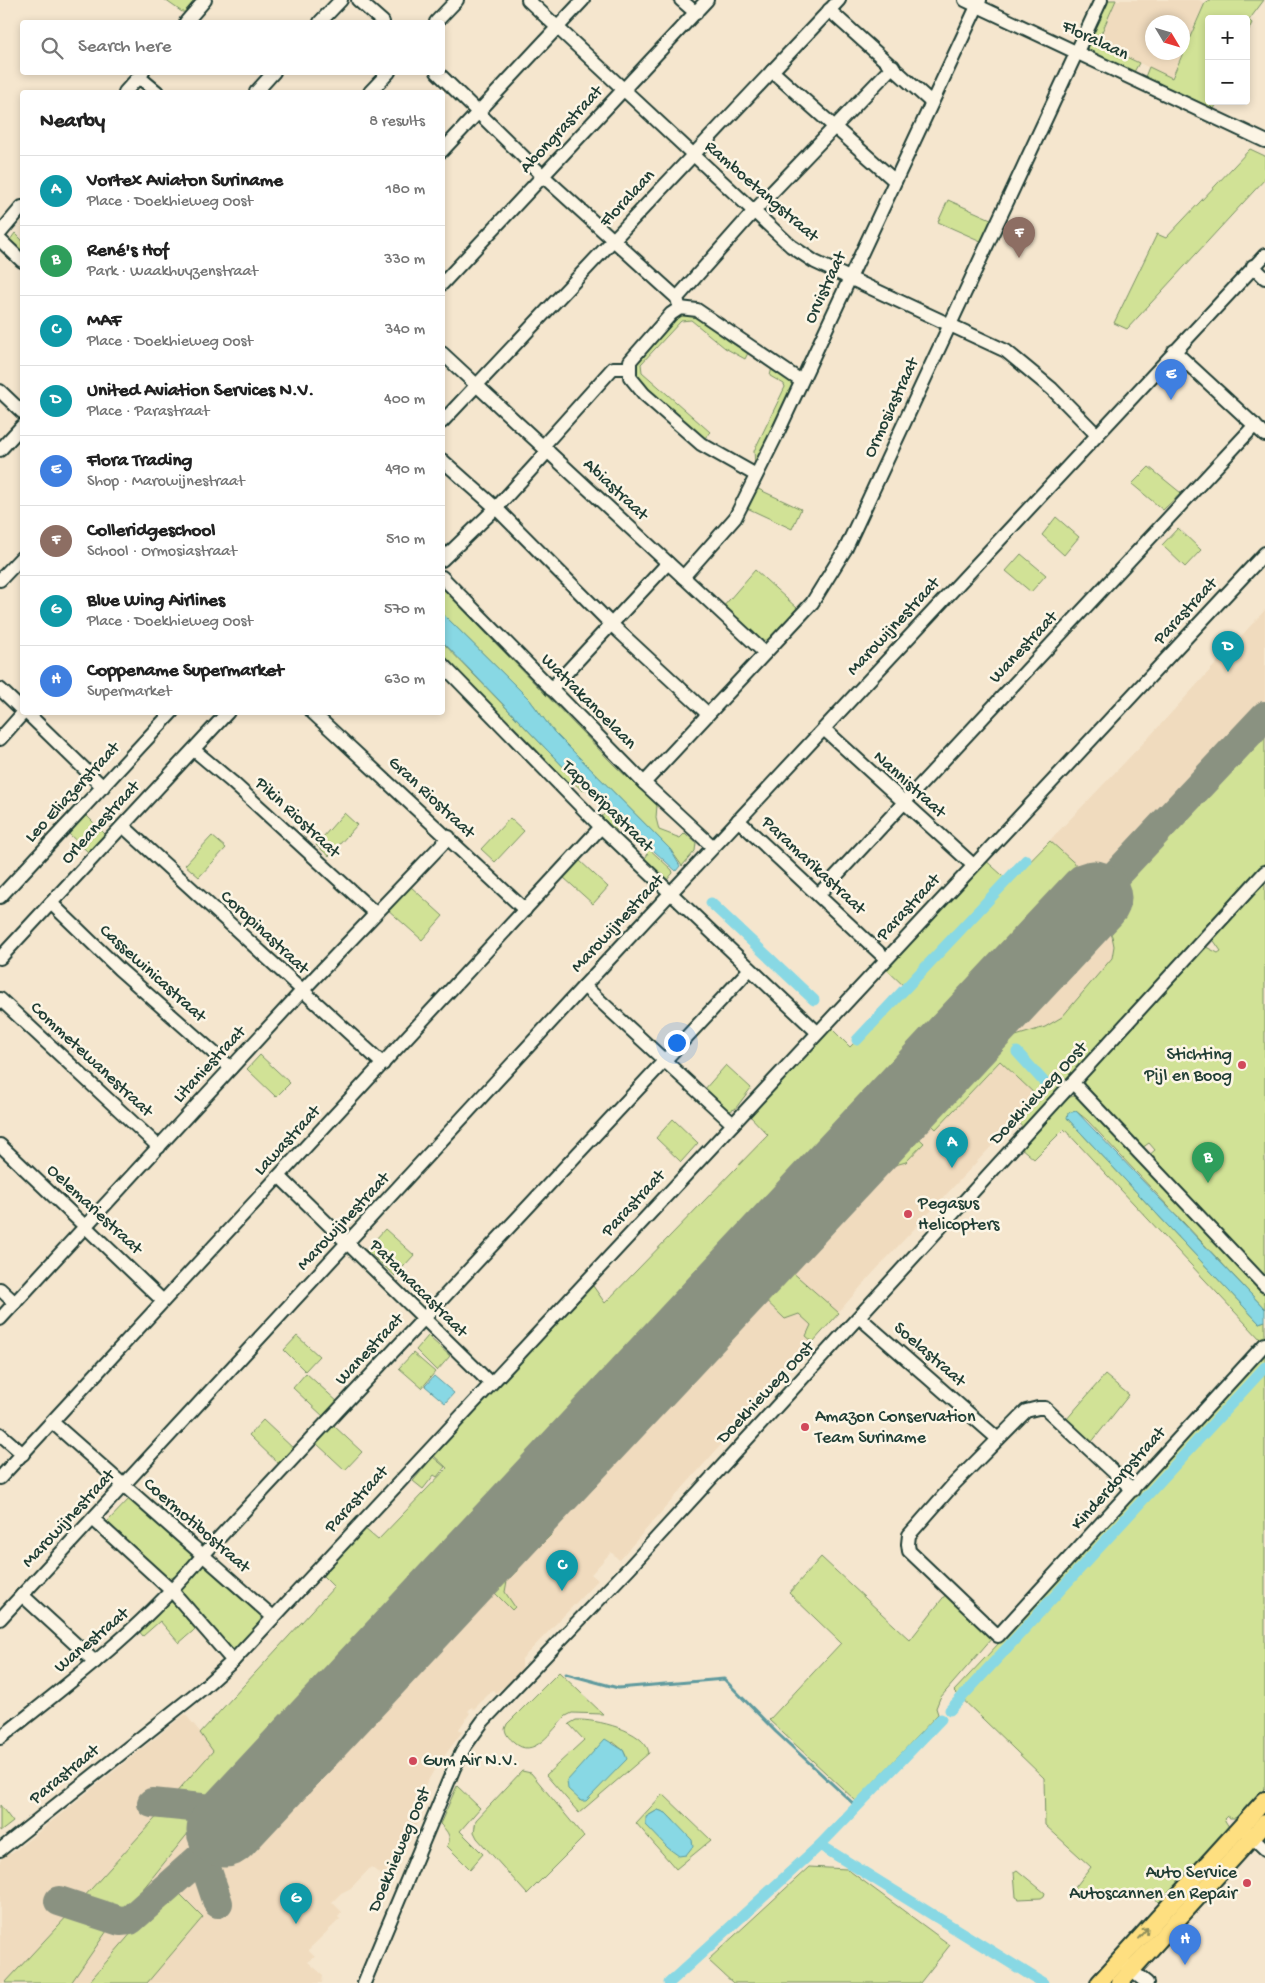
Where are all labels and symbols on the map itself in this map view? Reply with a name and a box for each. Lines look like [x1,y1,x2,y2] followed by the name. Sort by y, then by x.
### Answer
[1145,15,1190,60] north arrow
[1057,16,1132,66] street label: Floralaan
[516,81,609,178] street label: Abongrastraat
[700,137,824,248] street label: Ramboetangstraat
[595,165,660,233] street label: Floralaan
[1003,217,1035,258] pin: F
[800,247,852,327] street label: Orvistraat
[860,353,925,461] street label: Ormosiastraat
[1155,359,1187,400] pin: E
[578,454,653,527] street label: Abiastraat
[843,572,946,681] street label: Marowijnestraat
[1149,573,1223,651] street label: Parastraat
[985,606,1064,688] street label: Wanestraat
[1212,631,1244,672] pin: D
[536,650,641,755] street label: Watrakanoelaan
[21,737,126,848] street label: Leo Eliazerstraat
[868,747,951,824] street label: Nannistraat
[383,753,480,845] street label: Gran Riostraat
[556,756,658,858] street label: Tapoeripastraat
[249,772,345,864] street label: Pikin Riostraat
[57,776,146,869] street label: Orleanestraat
[756,812,871,921] street label: Paramarikastraat
[567,869,670,978] street label: Marowijnestraat
[872,869,946,947] street label: Parastraat
[215,887,314,981] street label: Coropinastraat
[94,921,211,1029] street label: Cassewinicastraat
[25,998,158,1123] street label: Commetewanestraat
[169,1021,252,1108] street label: Litaniestraat
[664,1030,690,1056] your location
[985,1037,1093,1151] street label: Doekhieweg Oost
[1143,1045,1232,1087] place label: Stichting Pijl en Boog
[1236,1059,1248,1071] marker: Stichting Pijl en Boog
[250,1100,327,1180] street label: Lawastraat
[936,1127,968,1168] pin: A
[1192,1142,1224,1183] pin: B
[42,1160,147,1261] street label: Oelemariestraat
[597,1165,671,1243] street label: Parastraat
[293,1167,396,1276] street label: Marowijnestraat
[917,1194,1001,1236] place label: Pegasus Helicopters
[902,1208,914,1220] marker: Pegasus Helicopters
[364,1235,473,1344] street label: Patamaccastraat
[331,1308,410,1390] street label: Wanestraat
[889,1318,971,1393] street label: Soelastraat
[712,1336,820,1450] street label: Doekhieweg Oost
[814,1407,976,1449] place label: Amazon Conservation Team Suriname
[799,1421,811,1433] marker: Amazon Conservation Team Suriname
[1067,1422,1172,1535] street label: Kinderdorpstraat
[320,1461,394,1539] street label: Parastraat
[18,1464,121,1573] street label: Marowijnestraat
[138,1474,255,1579] street label: Coermotibostraat
[546,1550,578,1591] pin: C
[50,1603,135,1678] street label: Wanestraat
[25,1739,106,1810] street label: Parastraat
[423,1751,518,1772] place label: Gum Air N.V.
[407,1755,419,1767] marker: Gum Air N.V.
[364,1783,436,1916] street label: Doekhieweg Oost
[1069,1863,1239,1905] place label: Auto Service Autoscannen en Repair
[1241,1877,1253,1889] marker: Auto Service Autoscannen en Repair
[280,1883,312,1924] pin: G
[1169,1924,1201,1965] pin: H
[1137,1927,1149,1940] one-way arrow

